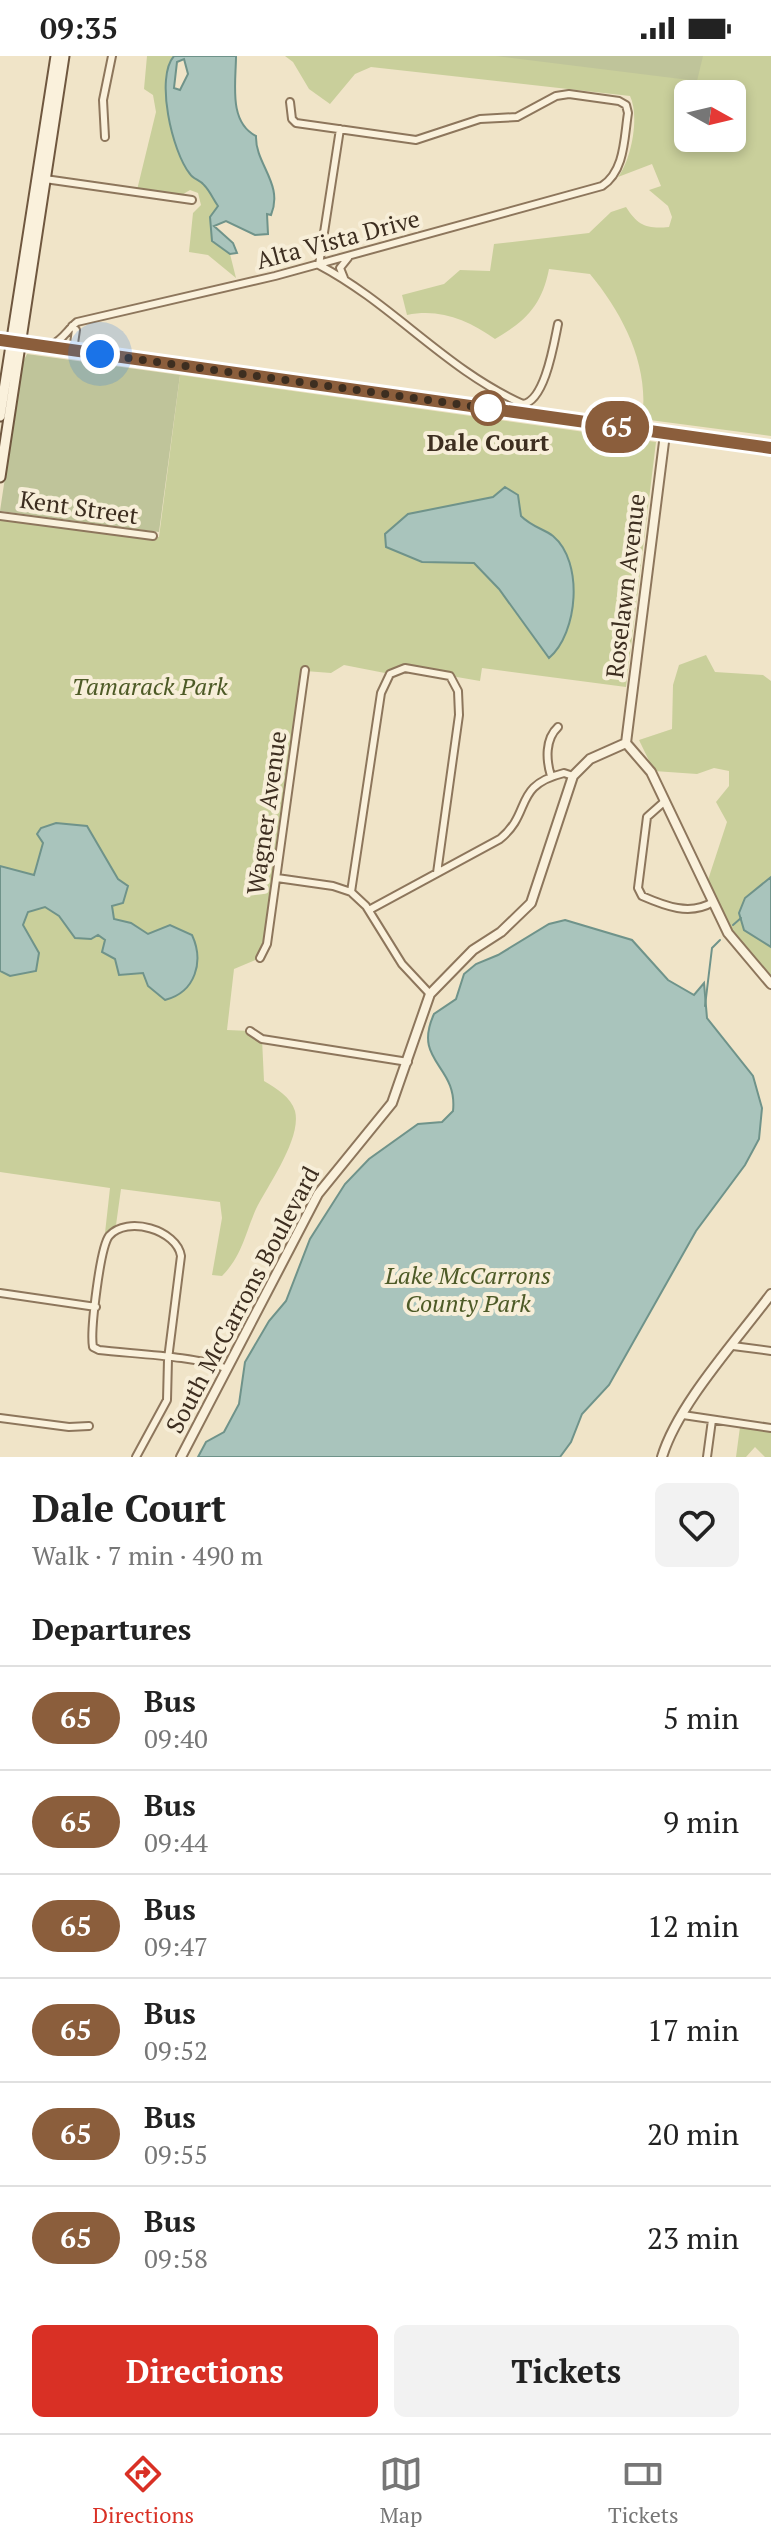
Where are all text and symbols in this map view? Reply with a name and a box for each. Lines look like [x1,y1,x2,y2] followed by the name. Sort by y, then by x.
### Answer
[40,8,118,48] text: 09:35
[674,80,746,152] north arrow
[674,80,746,152] map controls
[253,202,423,276] street label: Alta Vista Drive
[80,334,120,374] your location
[471,391,505,425] marker: Dale Court
[581,401,653,453] line badge: 65
[601,408,633,445] text: 65
[427,426,550,458] place label: Dale Court
[18,483,141,531] street label: Kent Street
[598,492,652,680] street label: Roselawn Avenue
[72,670,228,702] park label: Tamarack Park
[239,729,293,897] street label: Wagner Avenue
[158,1160,326,1439] street label: South McCarrons Boulevard
[384,1259,551,1319] park label: Lake McCarrons County Park
[32,1483,226,1533] text: Dale Court
[655,1483,739,1567] button: heart
[32,1538,263,1572] text: Walk · 7 min · 490 m
[32,1609,191,1649] text: Departures
[144,1681,196,1721] text: Bus
[663,1698,739,1738] text: 5 min
[60,1699,92,1736] text: 65
[144,1721,208,1755] text: 09:40
[144,1785,196,1825] text: Bus
[663,1802,739,1842] text: 9 min
[60,1803,92,1840] text: 65
[144,1825,208,1859] text: 09:44
[144,1889,196,1929] text: Bus
[647,1906,739,1946] text: 12 min
[60,1907,92,1944] text: 65
[144,1929,208,1963] text: 09:47
[144,1993,196,2033] text: Bus
[647,2010,739,2050] text: 17 min
[60,2011,92,2048] text: 65
[144,2033,208,2067] text: 09:52
[144,2097,196,2137] text: Bus
[647,2114,739,2154] text: 20 min
[60,2115,92,2152] text: 65
[144,2137,208,2171] text: 09:55
[144,2201,196,2241] text: Bus
[647,2218,739,2258] text: 23 min
[60,2219,92,2256] text: 65
[144,2241,208,2275] text: 09:58
[32,2325,378,2417] button: Directions
[394,2325,739,2417] button: Tickets
[93,2452,194,2529] tab: Directions
[379,2452,423,2529] tab: Map
[608,2452,678,2529] tab: Tickets

